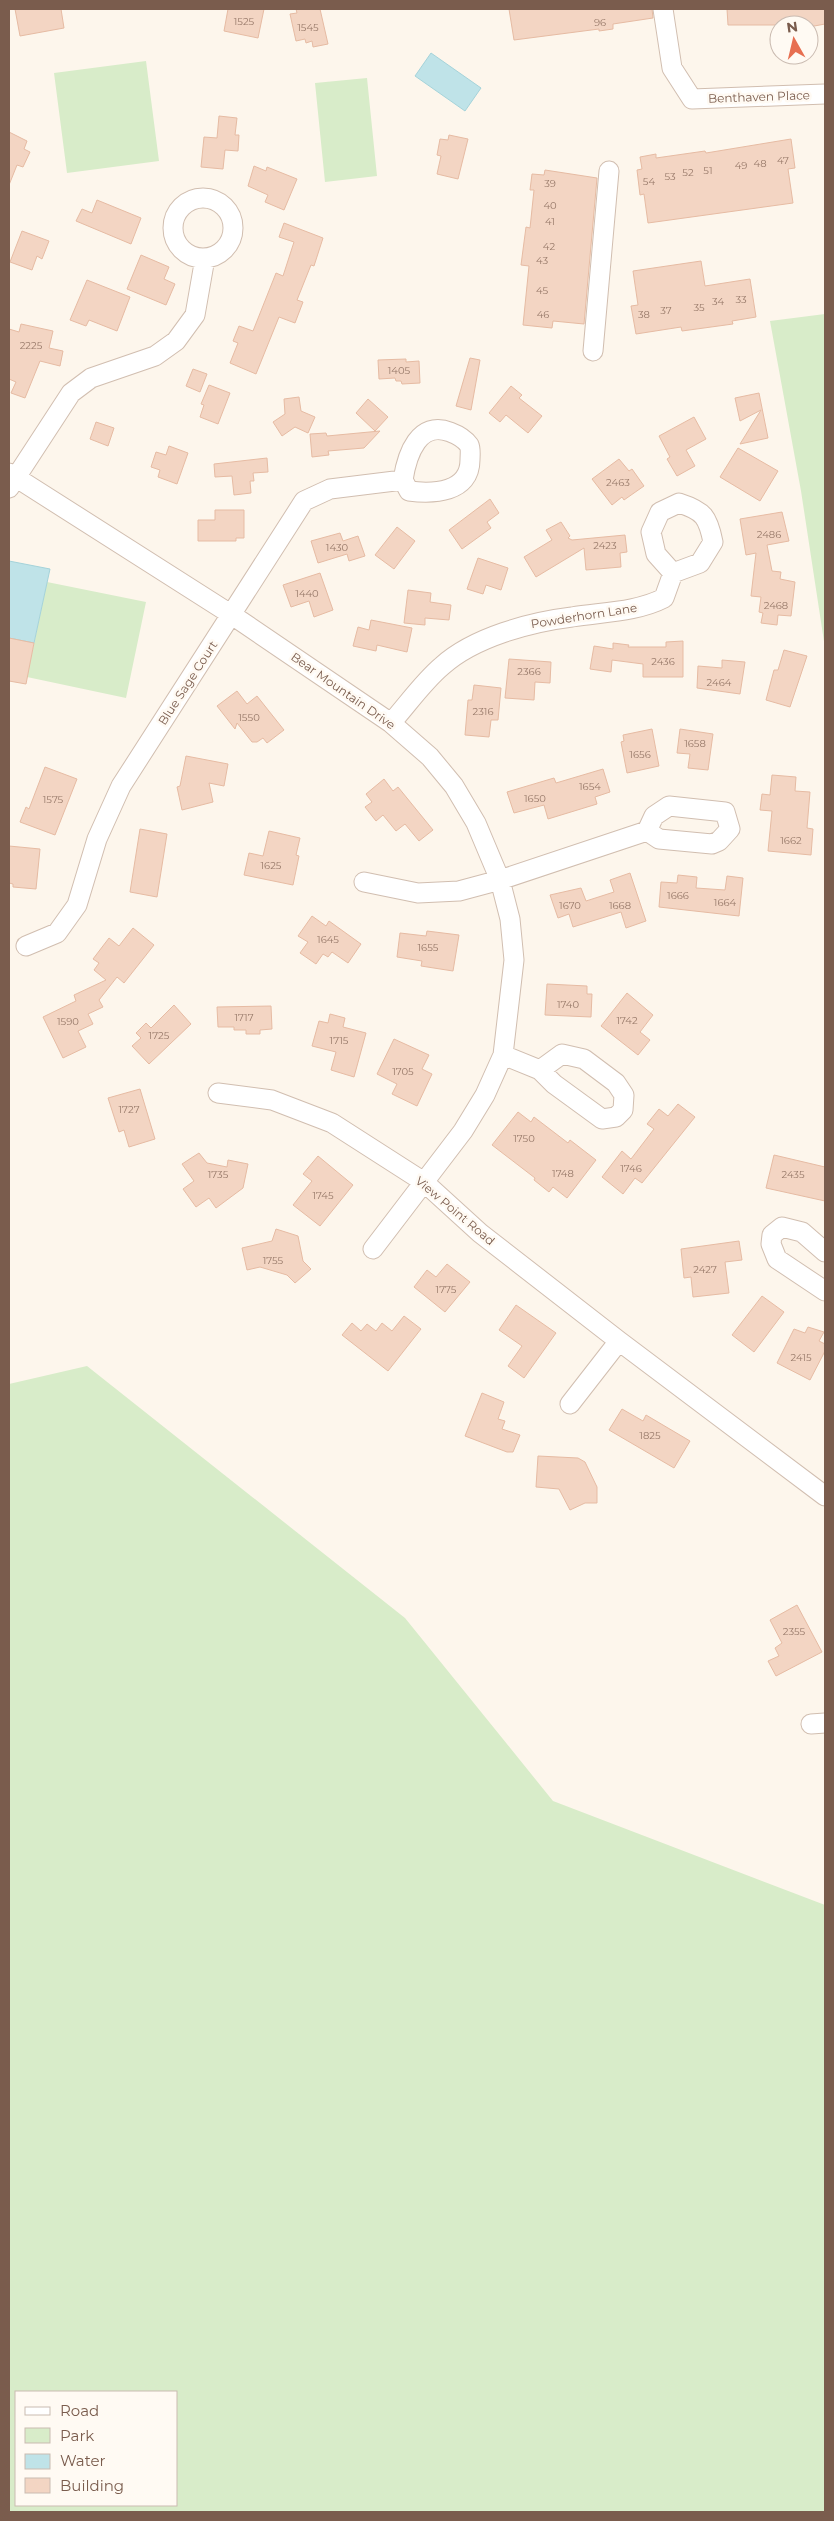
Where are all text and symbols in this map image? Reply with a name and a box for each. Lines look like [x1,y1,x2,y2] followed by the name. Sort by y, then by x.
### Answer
[234,15,255,28] house number: 1525
[769,15,819,65] north arrow
[594,16,606,29] house number: 96
[785,17,799,37] text: N
[297,21,319,34] house number: 1545
[708,87,810,106] street label: Benthaven Place
[777,154,789,167] house number: 47
[753,157,767,170] house number: 48
[735,159,747,172] house number: 49
[703,164,713,177] house number: 51
[682,166,694,179] house number: 52
[664,170,676,183] house number: 53
[643,175,656,188] house number: 54
[544,177,556,190] house number: 39
[543,199,557,212] house number: 40
[545,215,555,228] house number: 41
[543,240,555,253] house number: 42
[536,254,548,267] house number: 43
[536,284,548,297] house number: 45
[735,293,747,306] house number: 33
[712,295,725,308] house number: 34
[693,301,705,314] house number: 35
[660,304,672,317] house number: 37
[537,308,549,321] house number: 46
[638,308,650,321] house number: 38
[20,339,43,352] house number: 2225
[388,364,411,377] house number: 1405
[606,476,630,489] house number: 2463
[757,528,781,541] house number: 2486
[593,539,617,552] house number: 2423
[326,541,349,554] house number: 1430
[295,587,319,600] house number: 1440
[764,599,788,612] house number: 2468
[530,600,638,631] street label: Powderhorn Lane
[155,638,220,728] street label: Blue Sage Court
[288,649,398,732] street label: Bear Mountain Drive
[651,655,675,668] house number: 2436
[517,665,541,678] house number: 2366
[707,676,732,689] house number: 2464
[472,705,494,718] house number: 2316
[238,711,260,724] house number: 1550
[684,737,706,750] house number: 1658
[629,748,651,761] house number: 1656
[579,780,601,793] house number: 1654
[524,792,546,805] house number: 1650
[43,793,64,806] house number: 1575
[780,834,802,847] house number: 1662
[260,859,282,872] house number: 1625
[667,889,689,902] house number: 1666
[714,896,737,909] house number: 1664
[559,899,581,912] house number: 1670
[609,899,631,912] house number: 1668
[317,933,339,946] house number: 1645
[418,941,439,954] house number: 1655
[557,998,579,1011] house number: 1740
[234,1011,254,1024] house number: 1717
[616,1014,638,1027] house number: 1742
[57,1015,79,1028] house number: 1590
[149,1029,170,1042] house number: 1725
[330,1034,349,1047] house number: 1715
[392,1065,414,1078] house number: 1705
[118,1103,140,1116] house number: 1727
[513,1132,535,1145] house number: 1750
[620,1162,642,1175] house number: 1746
[552,1167,574,1180] house number: 1748
[208,1168,229,1181] house number: 1735
[781,1168,805,1181] house number: 2435
[413,1173,498,1248] street label: View Point Road
[312,1189,334,1202] house number: 1745
[263,1254,284,1267] house number: 1755
[693,1263,717,1276] house number: 2427
[436,1283,457,1296] house number: 1775
[790,1351,812,1364] house number: 2415
[639,1429,661,1442] house number: 1825
[783,1625,806,1638] house number: 2355
[15,2391,178,2506] legend
[60,2401,99,2420] text: Road
[60,2426,94,2445] text: Park
[60,2451,106,2470] text: Water
[60,2476,124,2495] text: Building

